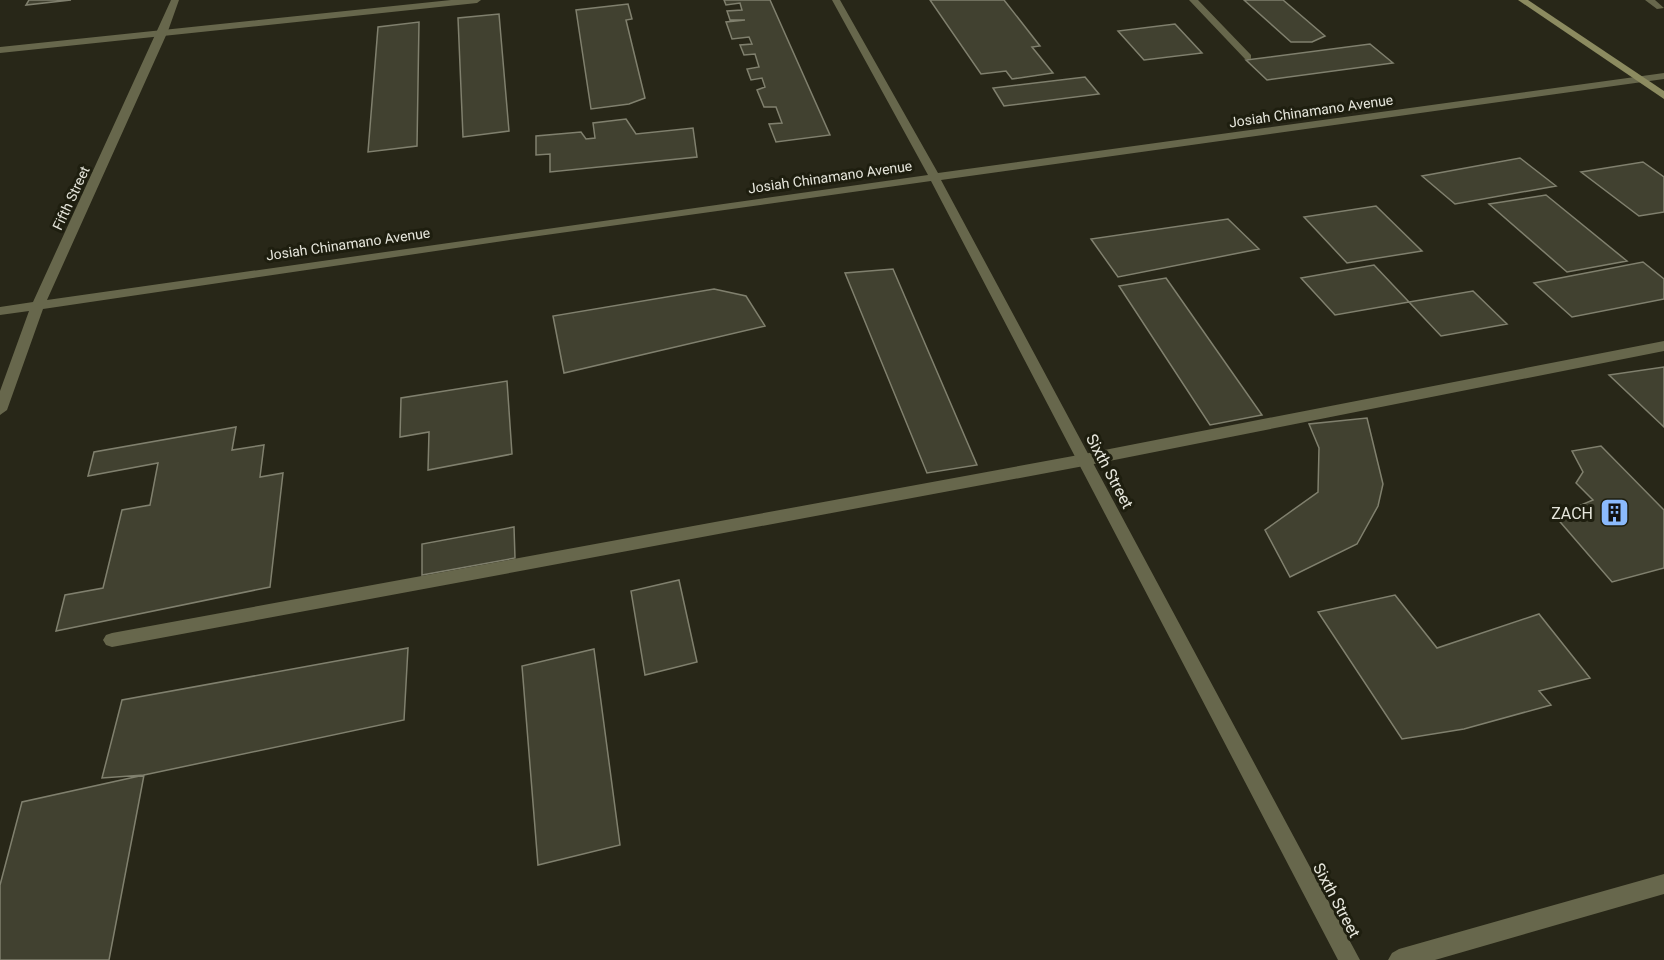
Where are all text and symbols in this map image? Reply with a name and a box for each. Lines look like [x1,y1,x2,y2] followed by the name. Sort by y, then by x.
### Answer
[1228,92,1394,130] street label: Josiah Chinamano Avenue
[747,158,913,196] street label: Josiah Chinamano Avenue
[49,163,93,233] street label: Fifth Street
[265,225,431,263] street label: Josiah Chinamano Avenue
[1082,431,1137,512] street label: Sixth Street
[1598,497,1630,529] building icon: ZACH
[1551,504,1593,523] place label: ZACH
[1309,860,1364,941] street label: Sixth Street

